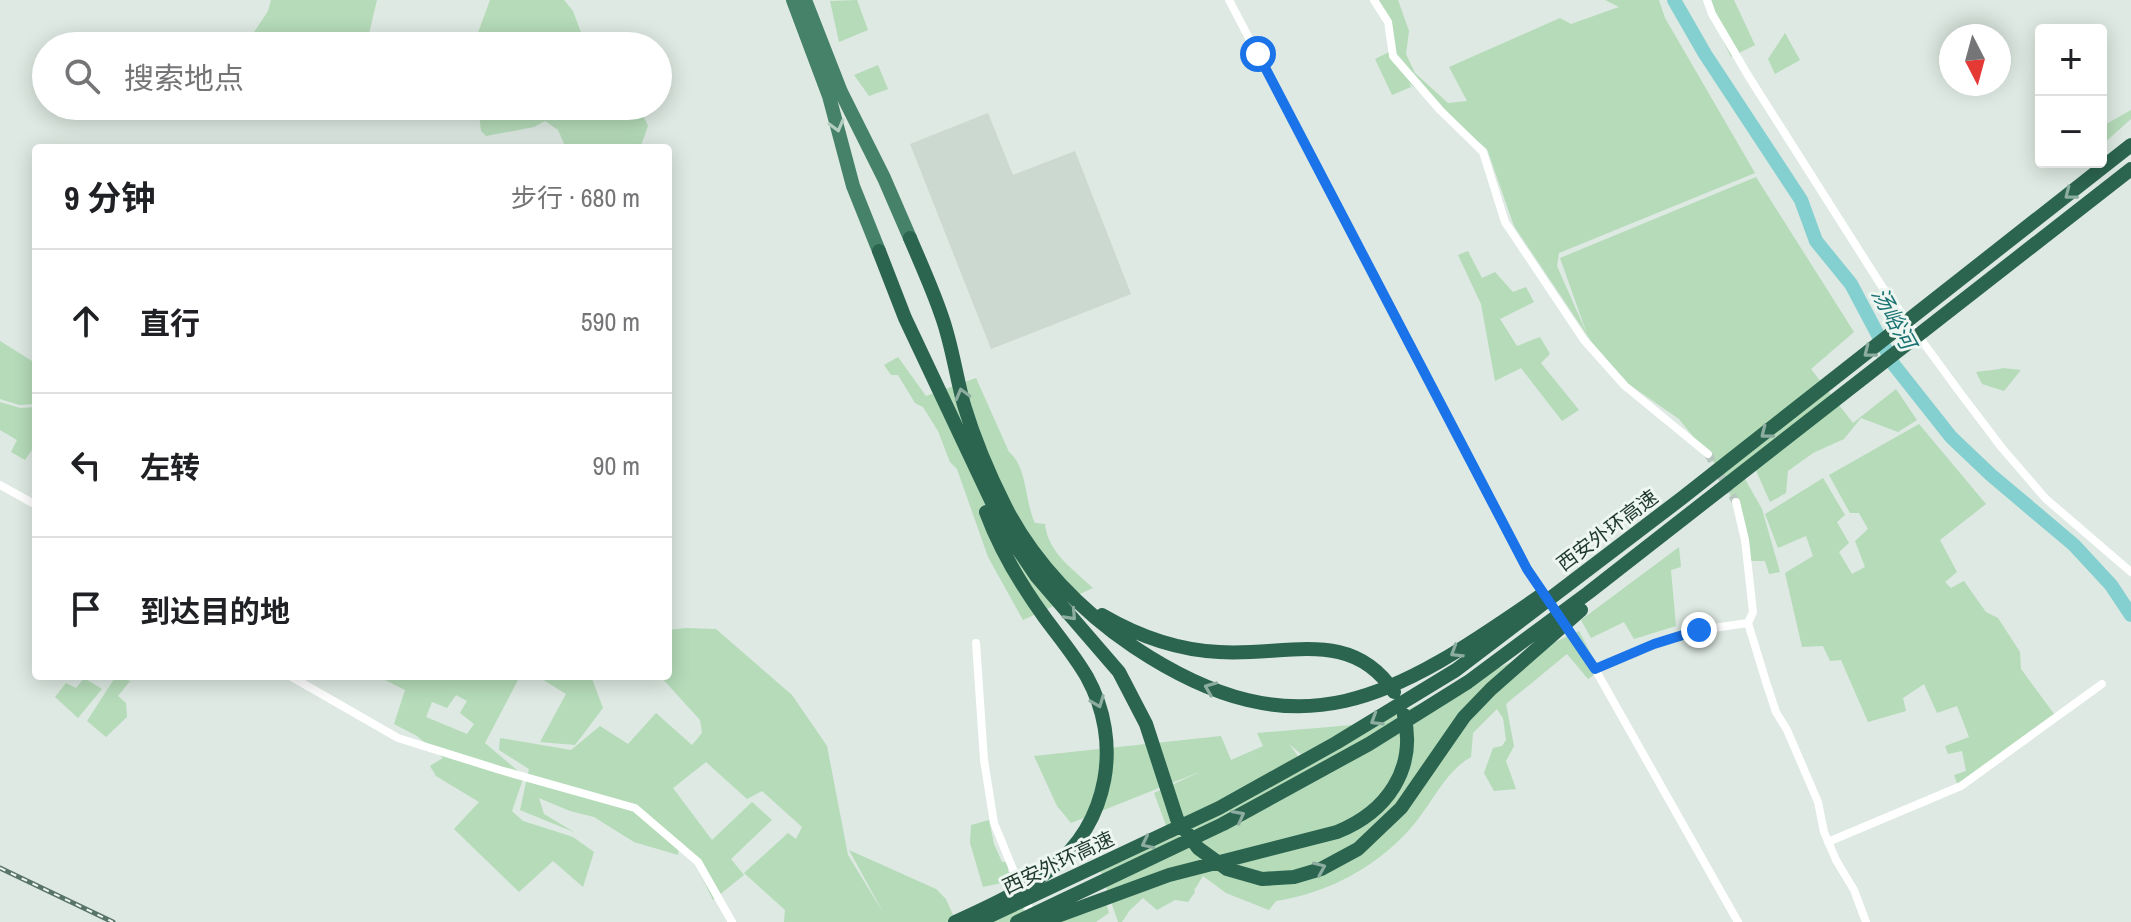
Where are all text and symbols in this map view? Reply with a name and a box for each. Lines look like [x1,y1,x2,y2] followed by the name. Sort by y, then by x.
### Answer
[1939,24,2011,96] north arrow
[2035,24,2107,168] map controls
[2035,24,2107,96] button: +
[32,32,672,120] search box
[1240,36,1276,72] route start
[60,54,104,98] icon: search
[124,58,244,98] text: 搜索地点
[2035,96,2107,168] button: −
[828,119,845,133] one-way arrow
[64,175,155,221] text: 9 分钟
[511,180,640,215] text: 步行 · 680 m
[2064,184,2079,198] one-way arrow
[1865,282,1925,358] water label: 汤峪河
[64,299,108,343] icon: ahead
[140,303,200,343] text: 直行
[581,304,640,339] text: 590 m
[1863,342,1877,356] one-way arrow
[954,388,971,401] one-way arrow
[1760,423,1775,438] one-way arrow
[64,443,108,487] icon: left
[140,447,200,487] text: 左转
[593,448,640,483] text: 90 m
[1551,483,1663,577] street label: 西安外环高速
[64,587,108,631] icon: arrive
[140,591,290,631] text: 到达目的地
[1061,606,1076,620] one-way arrow
[1681,612,1717,648] route end
[1450,643,1465,658] one-way arrow
[1204,681,1218,698] one-way arrow
[1088,694,1105,708] one-way arrow
[1370,710,1385,725] one-way arrow
[1231,810,1245,826] one-way arrow
[998,824,1118,900] street label: 西安外环高速
[1141,833,1155,849] one-way arrow
[1312,862,1327,878] one-way arrow

